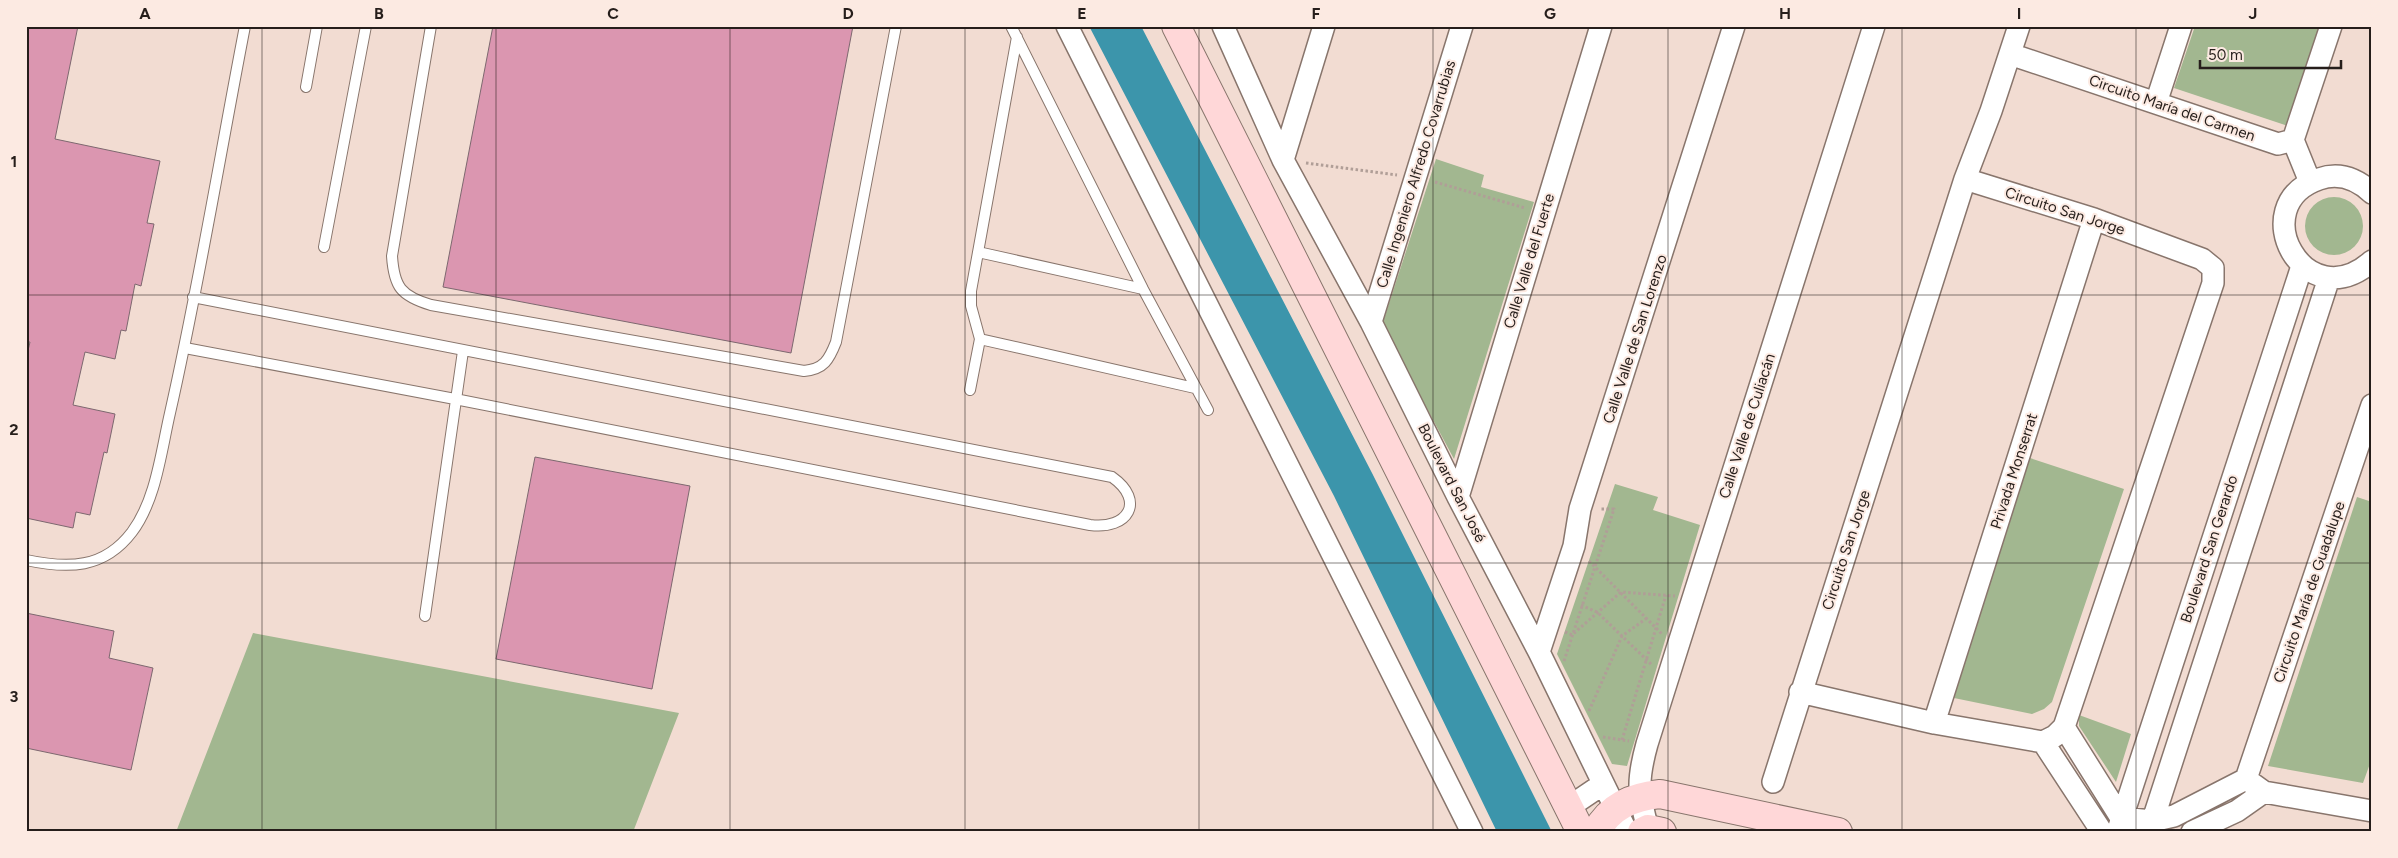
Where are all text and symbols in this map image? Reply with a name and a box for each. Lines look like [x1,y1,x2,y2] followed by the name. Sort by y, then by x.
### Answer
[139,4,151,23] text: A
[374,4,384,23] text: B
[607,4,619,23] text: C
[842,4,854,23] text: D
[1077,4,1087,23] text: E
[1312,4,1321,23] text: F
[1544,4,1556,23] text: G
[1779,4,1791,23] text: H
[2017,4,2021,23] text: I
[2249,4,2257,23] text: J
[2200,38,2342,70] scale bar
[2208,46,2243,64] text: 50 m
[1373,58,1459,290] street label: Calle Ingeniero Alfredo Covarrubias
[2087,71,2257,145] street label: Circuito María del Carmen
[11,152,17,171] text: 1
[2003,183,2127,239] street label: Circuito San Jorge
[1500,191,1558,331] street label: Calle Valle del Fuerte
[1599,252,1671,426] street label: Calle Valle de San Lorenzo
[1715,351,1779,501] street label: Calle Valle de Culiacán
[1987,410,2041,531] street label: Privada Monserrat
[9,420,19,439] text: 2
[1414,421,1490,545] street label: Boulevard San José
[2177,473,2241,625] street label: Boulevard San Gerardo
[1818,488,1874,612] street label: Circuito San Jorge
[2269,499,2349,685] street label: Circuito María de Guadalupe
[10,687,19,706] text: 3

